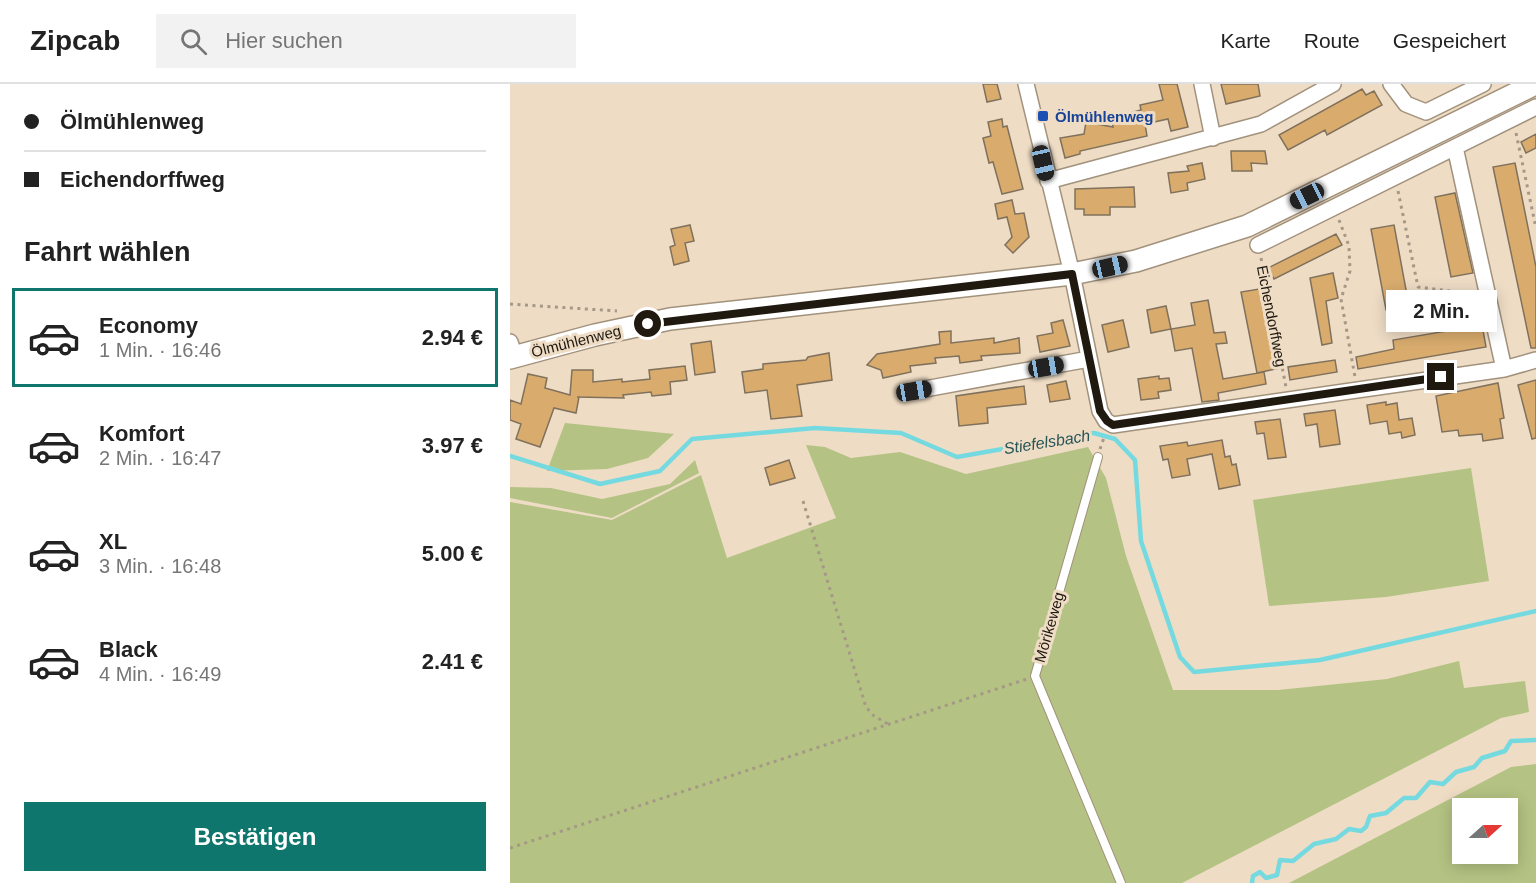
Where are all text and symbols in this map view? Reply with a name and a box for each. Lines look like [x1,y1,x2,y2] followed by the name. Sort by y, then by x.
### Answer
[156,14,576,68] search box
[30,25,120,56] text: Zipcab
[177,25,210,58] icon: search
[225,28,343,53] text: Hier suchen
[1221,29,1271,52] text: Karte
[1304,29,1360,52] text: Route
[1393,29,1506,52] text: Gespeichert
[1055,108,1153,125] place label: Ölmühlenweg
[60,109,204,134] text: Ölmühlenweg
[1036,109,1050,123] marker: Ölmühlenweg
[1030,143,1056,183] car
[60,167,225,192] text: Eichendorffweg
[1287,180,1327,212] car
[24,237,191,267] text: Fahrt wählen
[1090,254,1130,280] car
[1254,264,1290,368] street label: Eichendorffweg
[1386,290,1496,332] callout: 2 Min.
[1413,300,1470,322] text: 2 Min.
[634,310,661,337] route start
[27,311,81,365] icon: car
[99,313,198,338] text: Economy
[529,322,623,360] street label: Ölmühlenweg
[422,325,483,350] text: 2.94 €
[99,339,221,361] text: 1 Min. · 16:46
[1027,355,1065,379] car
[1427,363,1454,390] route end
[895,379,933,403] car
[27,419,81,473] icon: car
[99,421,185,446] text: Komfort
[1003,427,1091,457] water label: Stiefelsbach
[422,433,483,458] text: 3.97 €
[99,447,221,469] text: 2 Min. · 16:47
[27,527,81,581] icon: car
[99,529,127,554] text: XL
[422,541,483,566] text: 5.00 €
[99,555,221,577] text: 3 Min. · 16:48
[1031,590,1067,664] street label: Mörikeweg
[27,635,81,689] icon: car
[99,637,158,662] text: Black
[422,649,483,674] text: 2.41 €
[99,663,221,685] text: 4 Min. · 16:49
[1452,798,1518,864] north arrow
[1452,798,1518,864] map controls
[24,802,486,871] button: Bestätigen

